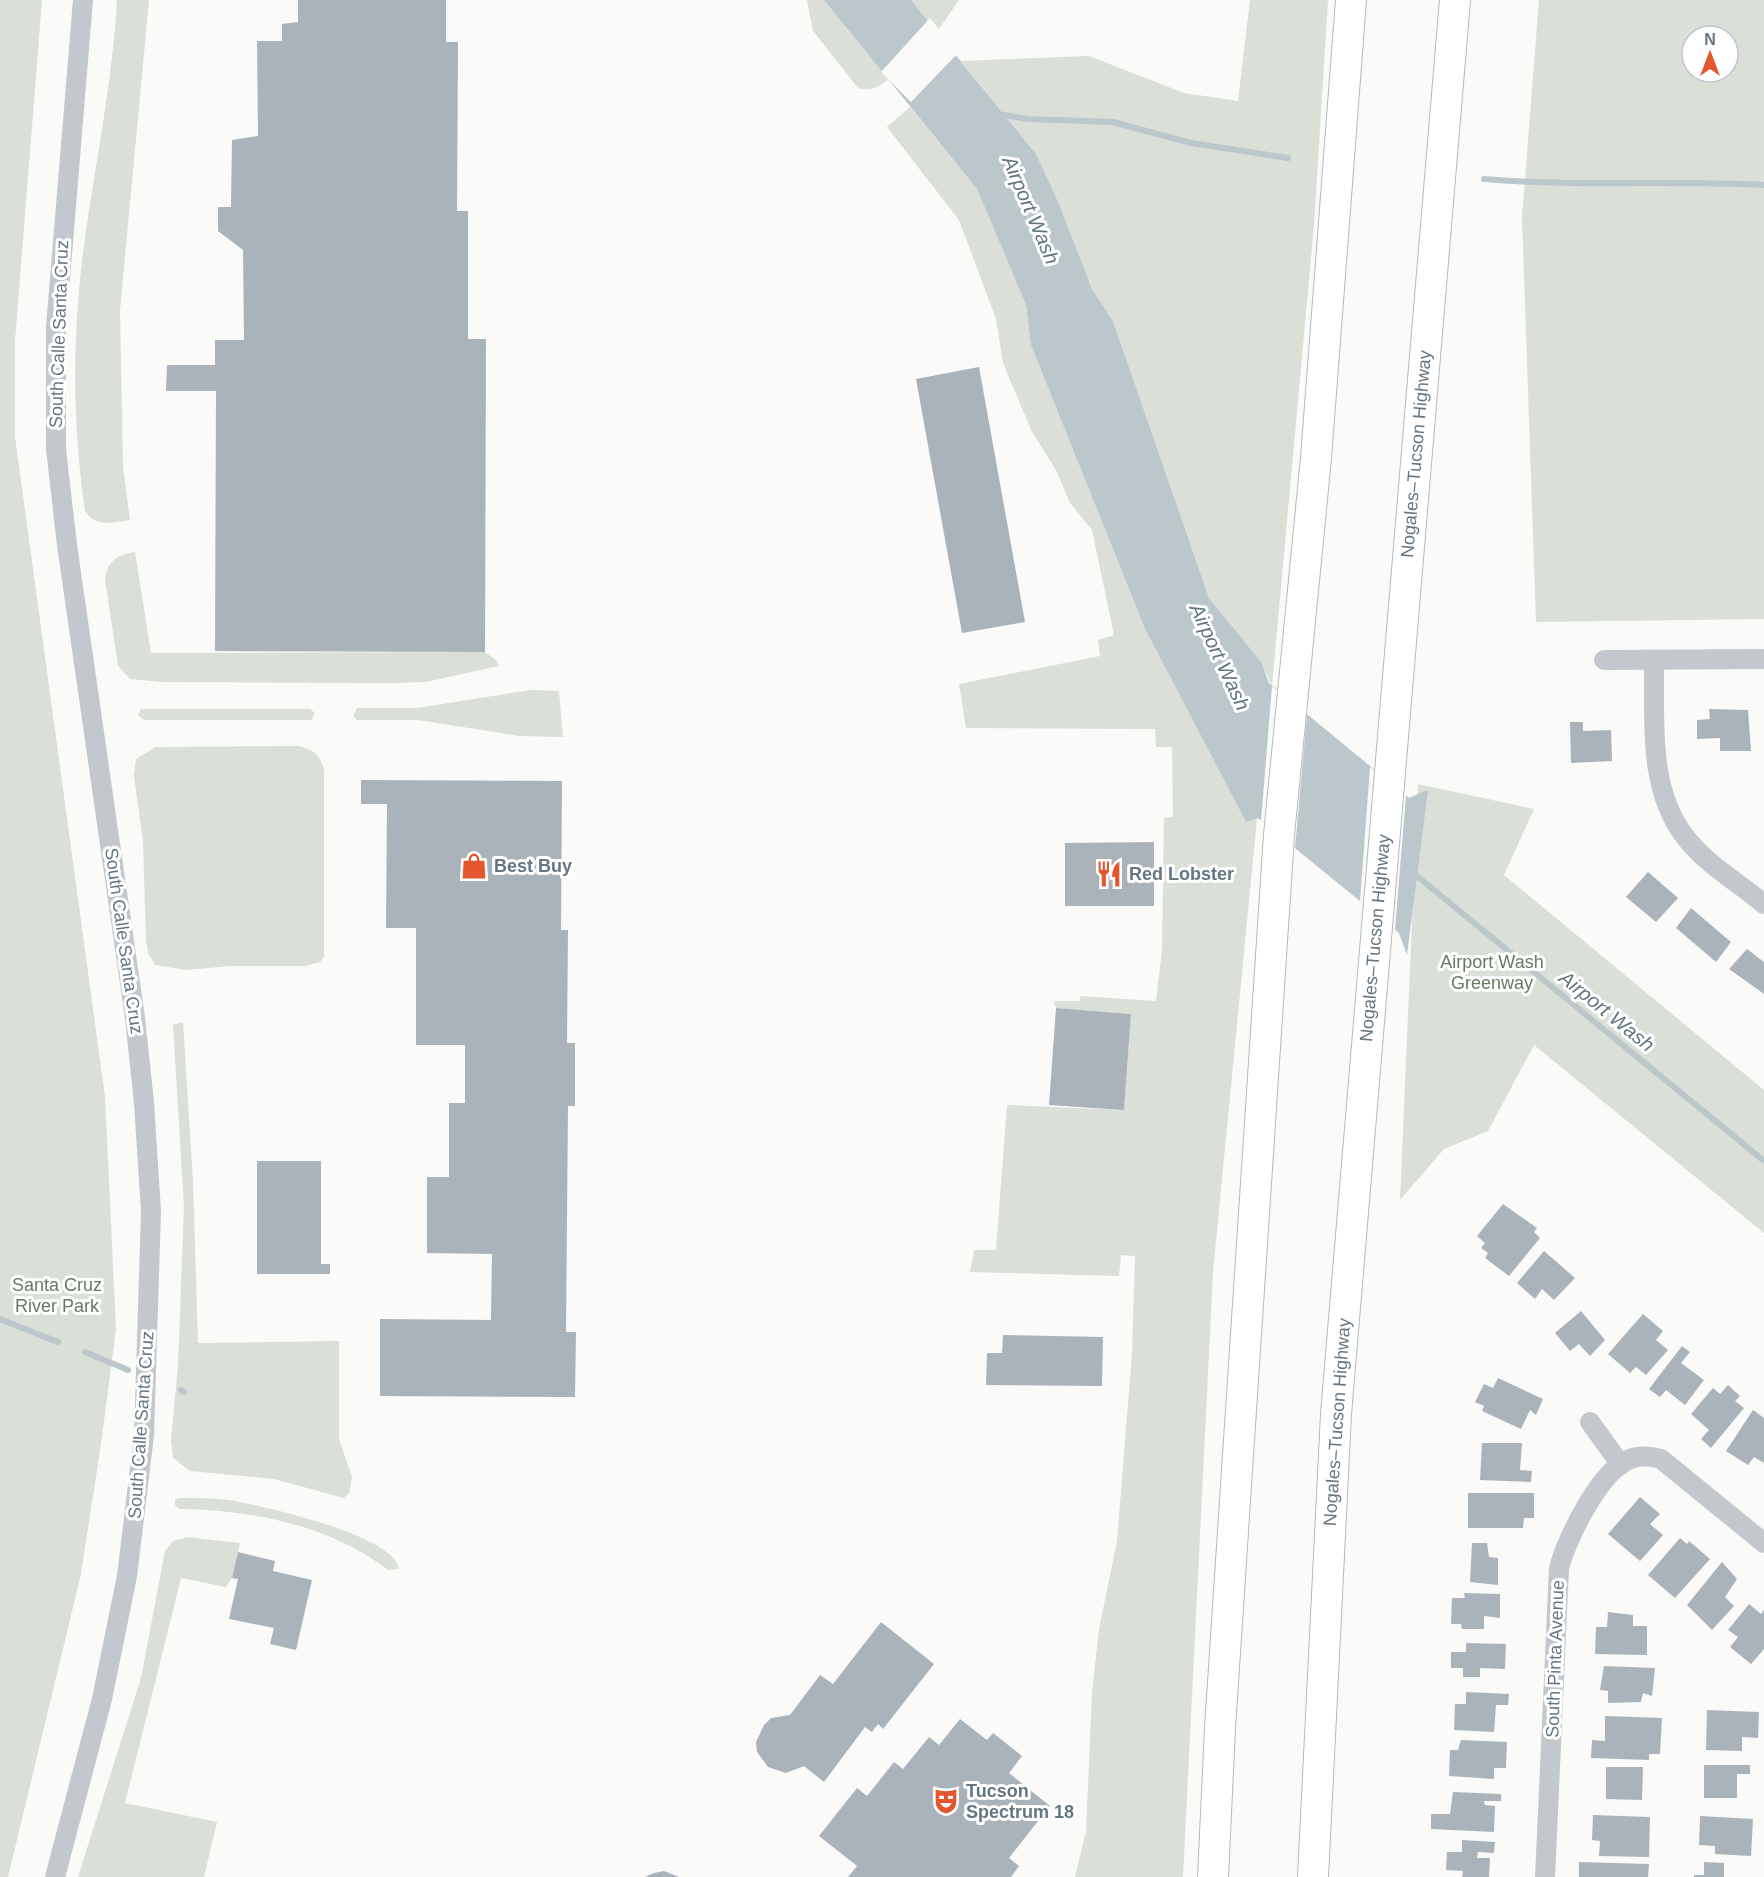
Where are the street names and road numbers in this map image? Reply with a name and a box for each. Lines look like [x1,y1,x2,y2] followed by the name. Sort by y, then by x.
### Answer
[46,240,72,428] street label: South Calle Santa Cruz
[1397,349,1435,559] street label: Nogales–Tucson Highway
[1356,833,1394,1043] street label: Nogales–Tucson Highway
[101,846,147,1036] street label: South Calle Santa Cruz
[1320,1317,1354,1527] street label: Nogales–Tucson Highway
[124,1330,158,1520] street label: South Calle Santa Cruz
[1542,1580,1568,1738] street label: South Pinta Avenue

